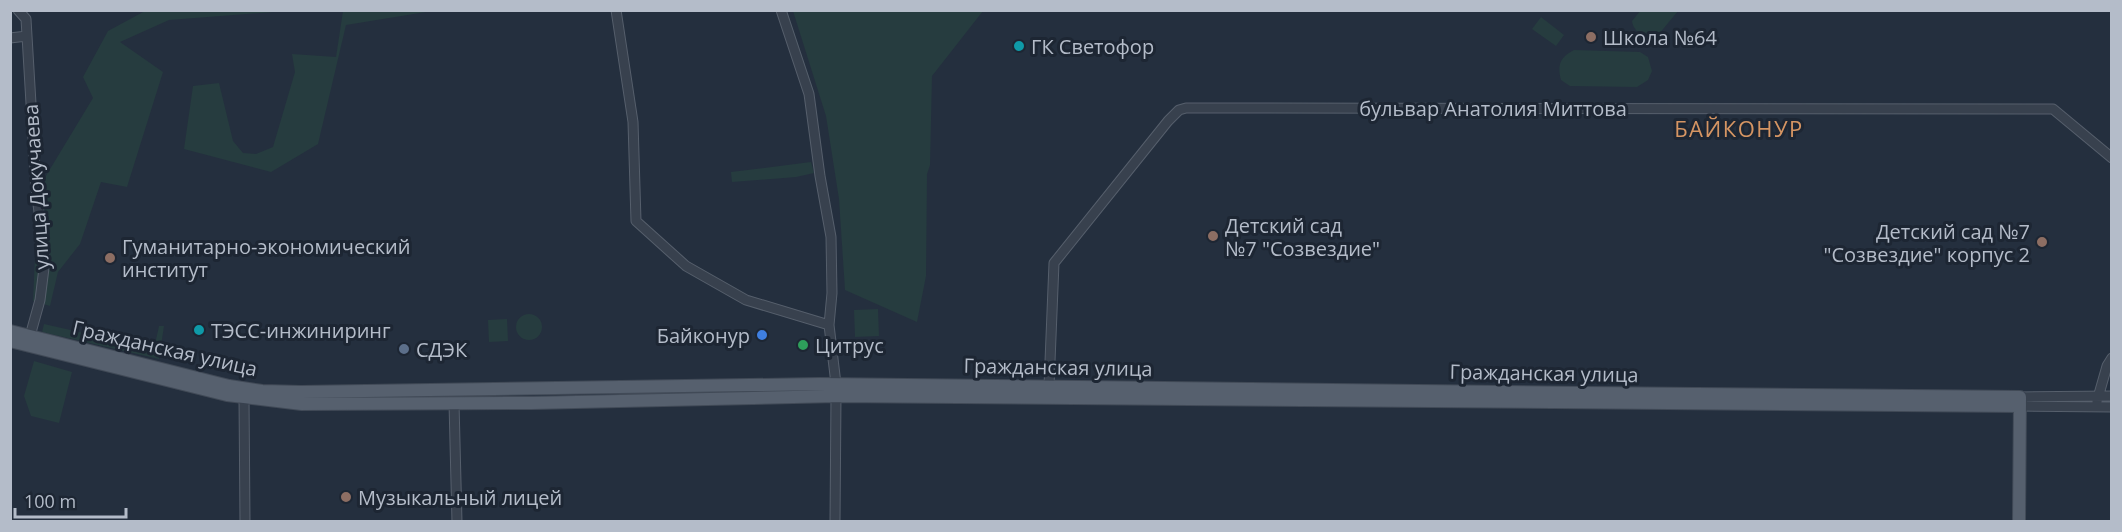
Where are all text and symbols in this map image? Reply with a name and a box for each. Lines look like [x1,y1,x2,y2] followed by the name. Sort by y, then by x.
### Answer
[1603,24,1718,51] place label: Школа №64
[1584,30,1598,44] marker: Школа №64
[1031,33,1154,60] place label: ГК Светофор
[1012,39,1026,53] marker: ГК Светофор
[1359,95,1627,122] street label: бульвар Анатолия Миттова
[17,103,55,271] street label: улица Докучаева
[1674,113,1804,143] district label: БАЙКОНУР
[1225,212,1380,262] place label: Детский сад №7 "Созвездие"
[1824,218,2030,268] place label: Детский сад №7 "Созвездие" корпус 2
[1206,229,1220,243] marker: Детский сад №7 "Созвездие"
[122,233,410,283] place label: Гуманитарно-экономический институт
[2035,235,2049,249] marker: Детский сад №7 "Созвездие" корпус 2
[103,251,117,265] marker: Гуманитарно-экономический институт
[70,314,260,382] street label: Гражданская улица
[211,317,391,344] place label: ТЭСС-инжиниринг
[657,322,750,349] place label: Байконур
[192,323,206,337] marker: ТЭСС-инжиниринг
[755,328,769,342] marker: Байконур
[815,332,884,359] place label: Цитрус
[416,336,468,363] place label: СДЭК
[796,338,810,352] marker: Цитрус
[397,342,411,356] marker: СДЭК
[963,352,1153,382] street label: Гражданская улица
[1449,358,1639,388] street label: Гражданская улица
[15,481,126,519] scale bar
[358,484,562,511] place label: Музыкальный лицей
[24,489,76,513] text: 100 m
[339,490,353,504] marker: Музыкальный лицей

